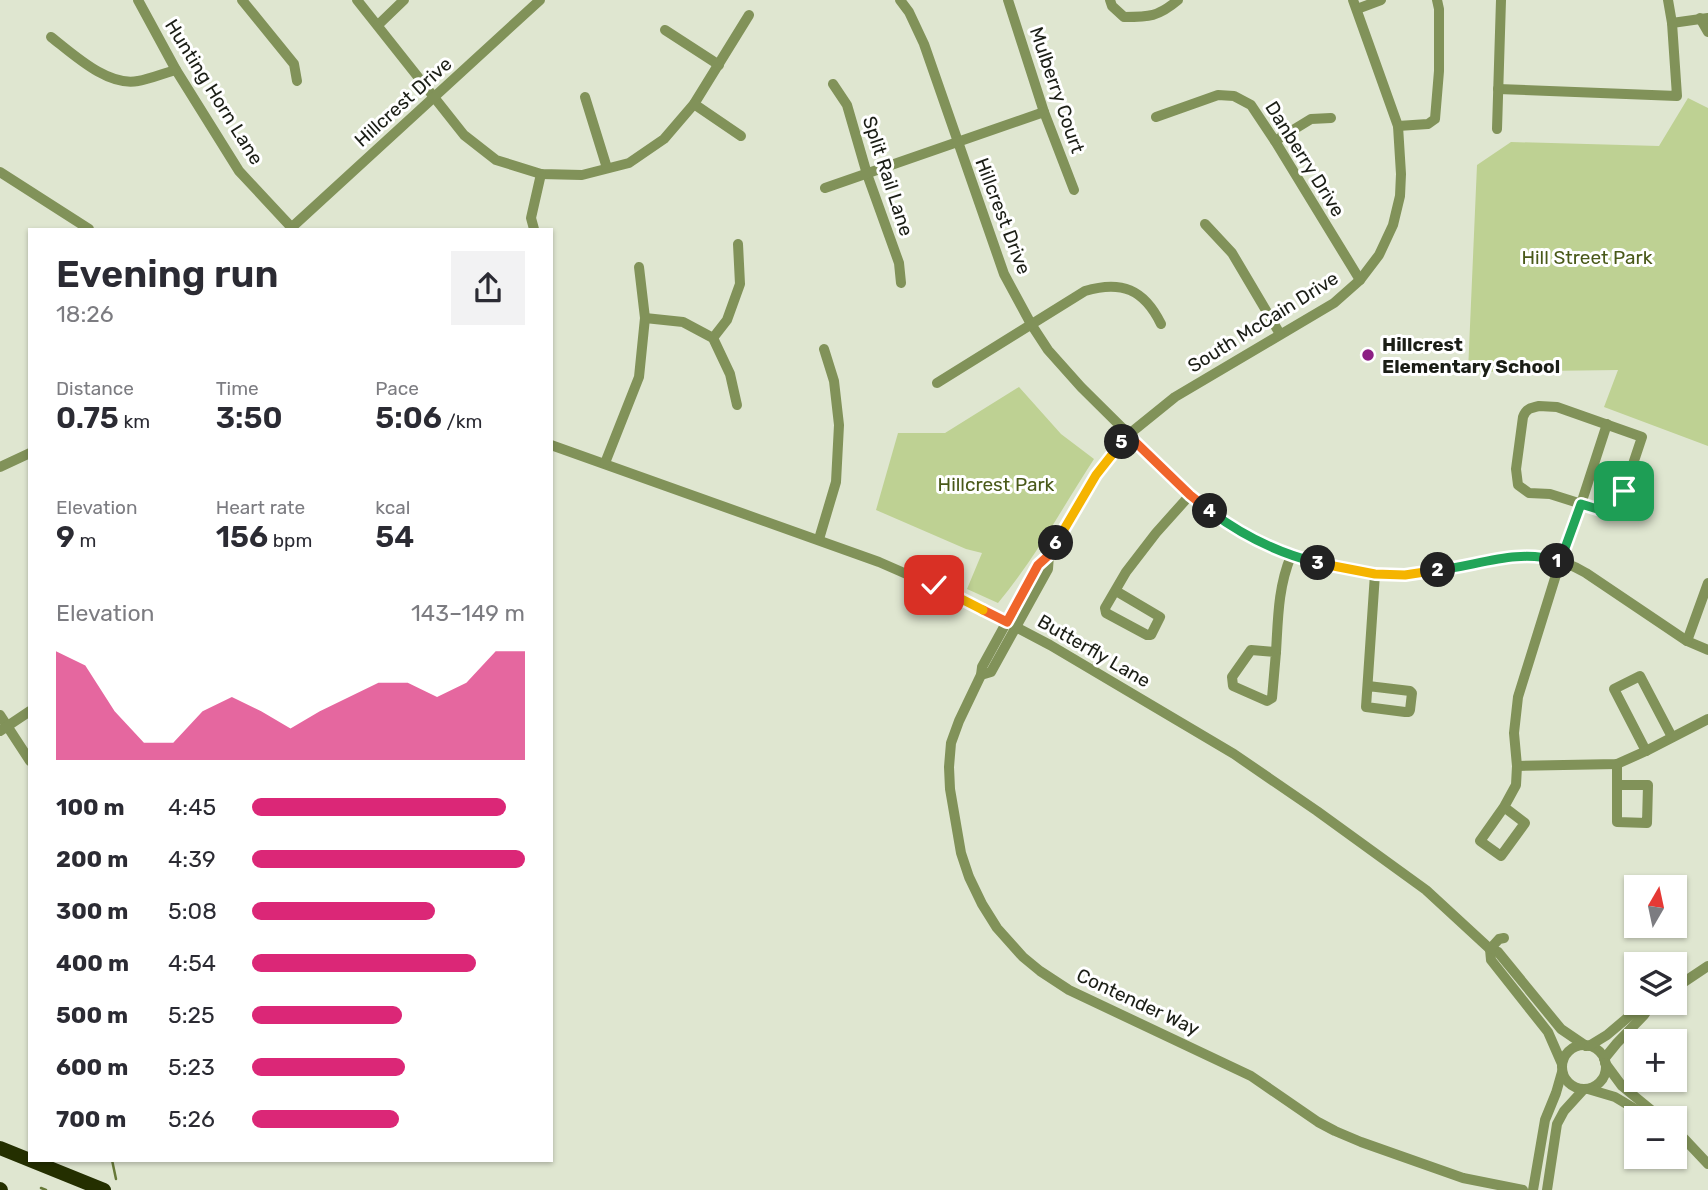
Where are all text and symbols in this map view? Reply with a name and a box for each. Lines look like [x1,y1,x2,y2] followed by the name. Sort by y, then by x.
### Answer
[160,15,268,169] street label: Hunting Horn Lane
[1025,24,1090,157] street label: Mulberry Court
[350,52,456,152] street label: Hillcrest Drive
[1260,97,1350,221] street label: Danberry Drive
[858,113,918,239] street label: Split Rail Lane
[970,154,1036,278] street label: Hillcrest Drive
[1521,246,1653,269] park label: Hill Street Park
[56,251,279,297] text: Evening run
[451,251,525,325] button: share
[1184,266,1342,378] street label: South McCain Drive
[56,300,114,328] text: 18:26
[1382,333,1560,378] place label: Hillcrest Elementary School
[1360,347,1376,363] marker: Hillcrest Elementary School
[56,377,134,400] text: Distance
[216,377,259,400] text: Time
[375,377,419,400] text: Pace
[56,400,119,436] text: 0.75
[216,400,282,436] text: 3:50
[375,400,442,436] text: 5:06
[119,410,150,433] text: km
[442,410,482,433] text: /km
[1104,424,1140,460] pin: 5
[1115,430,1128,453] text: 5
[1594,461,1654,521] pin
[1605,472,1643,510] icon: arrive
[938,473,1055,496] park label: Hillcrest Park
[1192,494,1228,528] pin: 4
[56,496,137,519] text: Elevation
[216,496,305,519] text: Heart rate
[375,496,410,519] text: kcal
[1203,499,1216,522] text: 4
[56,519,75,555] text: 9
[216,519,268,555] text: 156
[375,519,414,555] text: 54
[1038,526,1074,560] pin: 6
[75,529,96,552] text: m
[268,529,312,552] text: bpm
[1049,531,1062,554] text: 6
[1540,544,1574,578] pin: 1
[1300,546,1336,580] pin: 3
[1552,549,1561,572] text: 1
[1311,551,1324,574] text: 3
[1420,552,1456,588] pin: 2
[904,555,964,615] pin
[1431,558,1444,581] text: 2
[915,566,953,604] icon: check
[56,599,155,627] text: Elevation
[411,599,525,627] text: 143–149 m
[1034,609,1154,693] street label: Butterfly Lane
[56,793,125,821] text: 100 m
[168,793,216,821] text: 4:45
[56,845,128,873] text: 200 m
[168,845,216,873] text: 4:39
[1624,875,1687,938] north arrow
[1624,875,1687,1169] map controls
[56,897,128,925] text: 300 m
[168,897,217,925] text: 5:08
[56,949,129,977] text: 400 m
[168,949,216,977] text: 4:54
[1624,952,1687,1015] button: layers
[1073,963,1203,1041] street label: Contender Way
[56,1001,128,1029] text: 500 m
[168,1001,215,1029] text: 5:25
[1624,1029,1687,1092] button: +
[56,1053,128,1081] text: 600 m
[168,1053,215,1081] text: 5:23
[56,1105,126,1133] text: 700 m
[168,1105,215,1133] text: 5:26
[1624,1106,1687,1169] button: −

